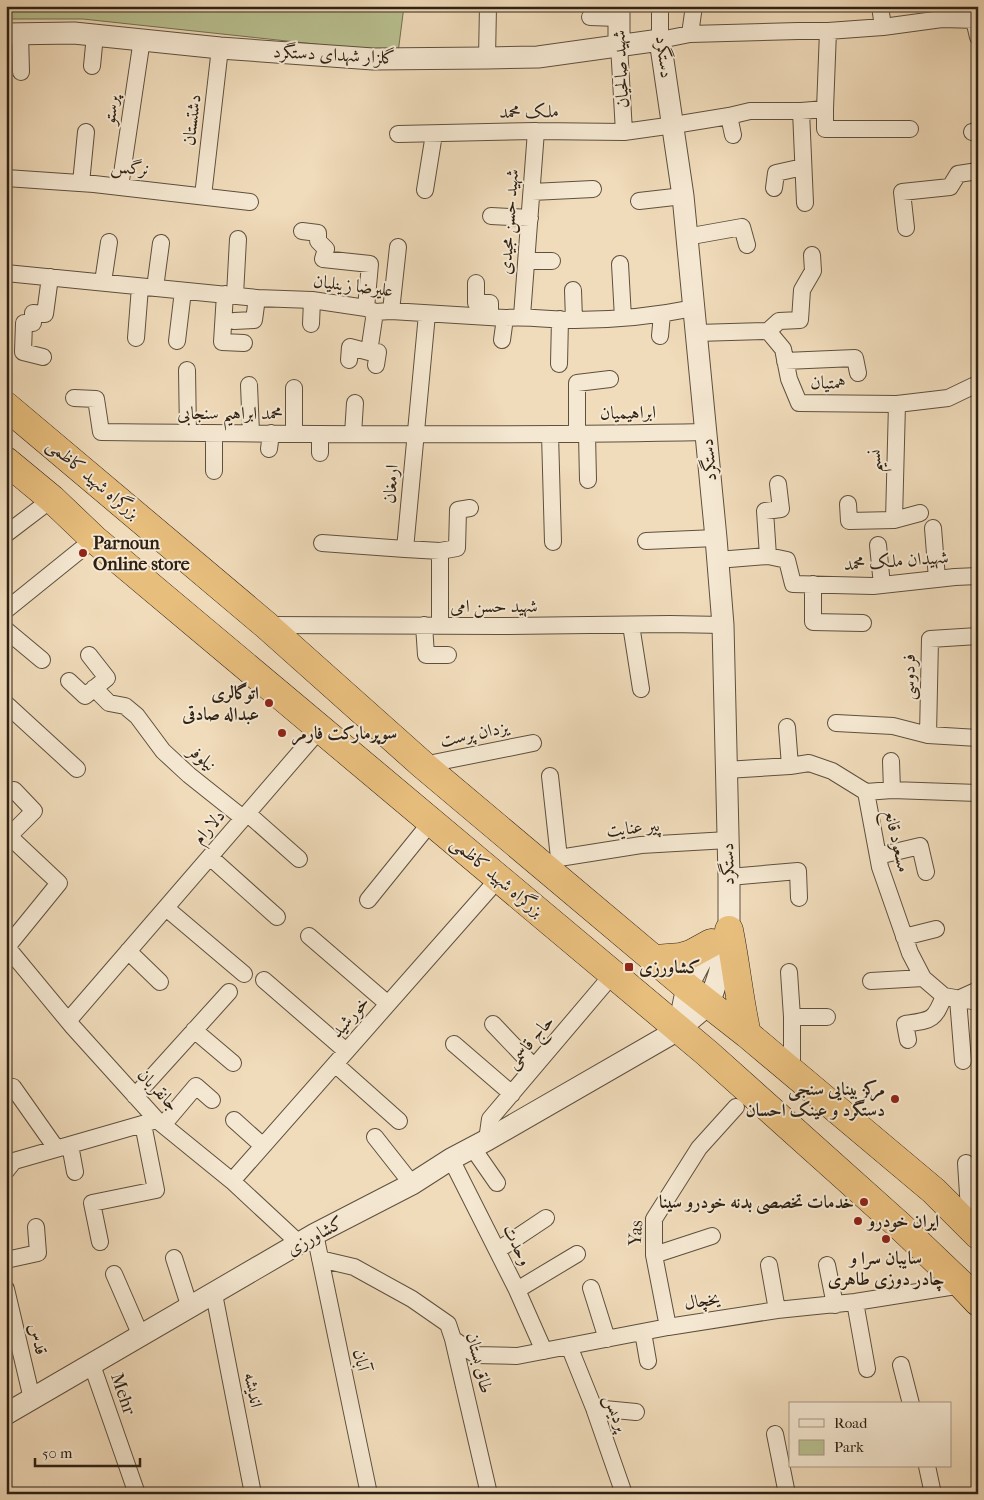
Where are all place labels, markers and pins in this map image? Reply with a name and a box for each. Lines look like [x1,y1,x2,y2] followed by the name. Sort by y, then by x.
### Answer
[93,533,190,575] place label: Parnoun Online store
[77,547,89,559] marker: Parnoun Online store
[181,682,259,725] place label: اتوگالری عبداله صادقی
[263,697,275,709] marker: اتوگالری عبداله صادقی
[292,723,397,746] place label: سوپرمارکت فارمر
[276,727,288,739] marker: سوپرمارکت فارمر
[639,957,701,978] place label: کشاورزی
[623,961,635,973] marker: کشاورزی
[745,1079,885,1121] place label: مرکز بینایی سنجی دستگرد و عینک احسان
[889,1093,901,1105] marker: مرکز بینایی سنجی دستگرد و عینک احسان
[659,1192,854,1215] place label: خدمات تخصصی بدنه خودرو سینا
[858,1196,870,1208] marker: خدمات تخصصی بدنه خودرو سینا
[866,1211,939,1232] place label: ايران خودرو
[852,1215,864,1227] marker: ايران خودرو
[880,1233,892,1245] marker: سایبان سرا و چادر دوزی طاهری
[828,1248,944,1292] place label: سایبان سرا و چادر دوزی طاهری

